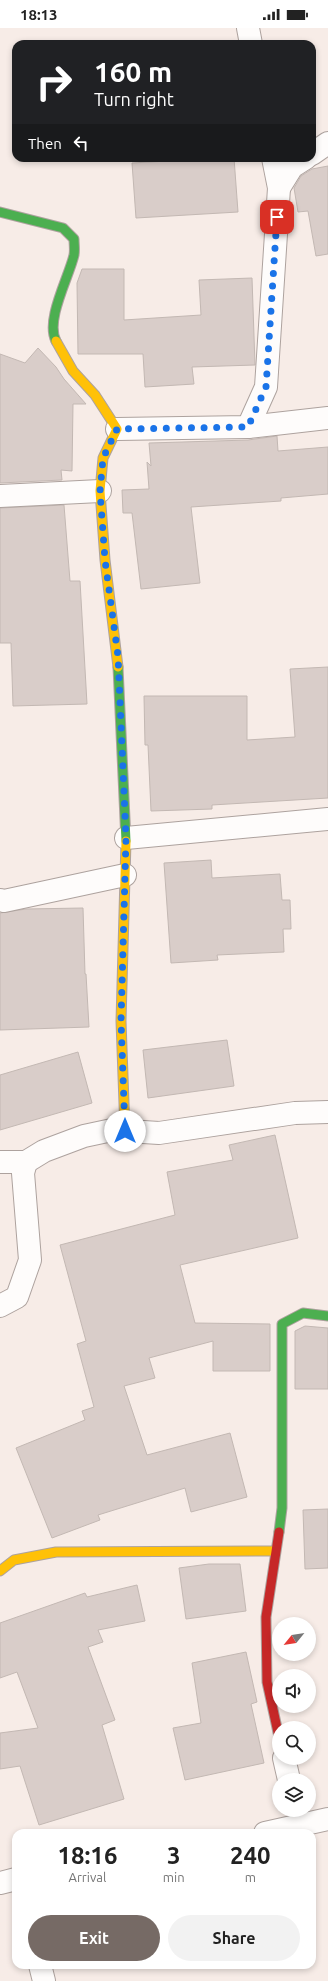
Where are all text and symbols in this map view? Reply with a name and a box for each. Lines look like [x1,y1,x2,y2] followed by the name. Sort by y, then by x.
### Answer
[20,6,58,23] text: 18:13
[28,56,80,108] icon: right
[94,56,172,87] text: 160 m
[94,89,174,109] text: Turn right
[70,132,92,154] icon: left
[28,135,62,152] text: Then
[260,200,294,234] pin
[266,206,288,228] icon: arrive
[104,1110,146,1152] position arrow
[272,1617,316,1661] north arrow
[272,1617,316,1817] map controls
[272,1669,316,1713] button: sound
[272,1721,316,1765] button: search
[272,1773,316,1817] button: layers
[57,1842,117,1869] text: 18:16
[167,1842,180,1869] text: 3
[230,1842,271,1869] text: 240
[68,1870,106,1884] text: Arrival
[163,1870,185,1884] text: min
[245,1870,256,1884] text: m
[28,1915,160,1961] button: Exit
[168,1915,300,1961] button: Share

